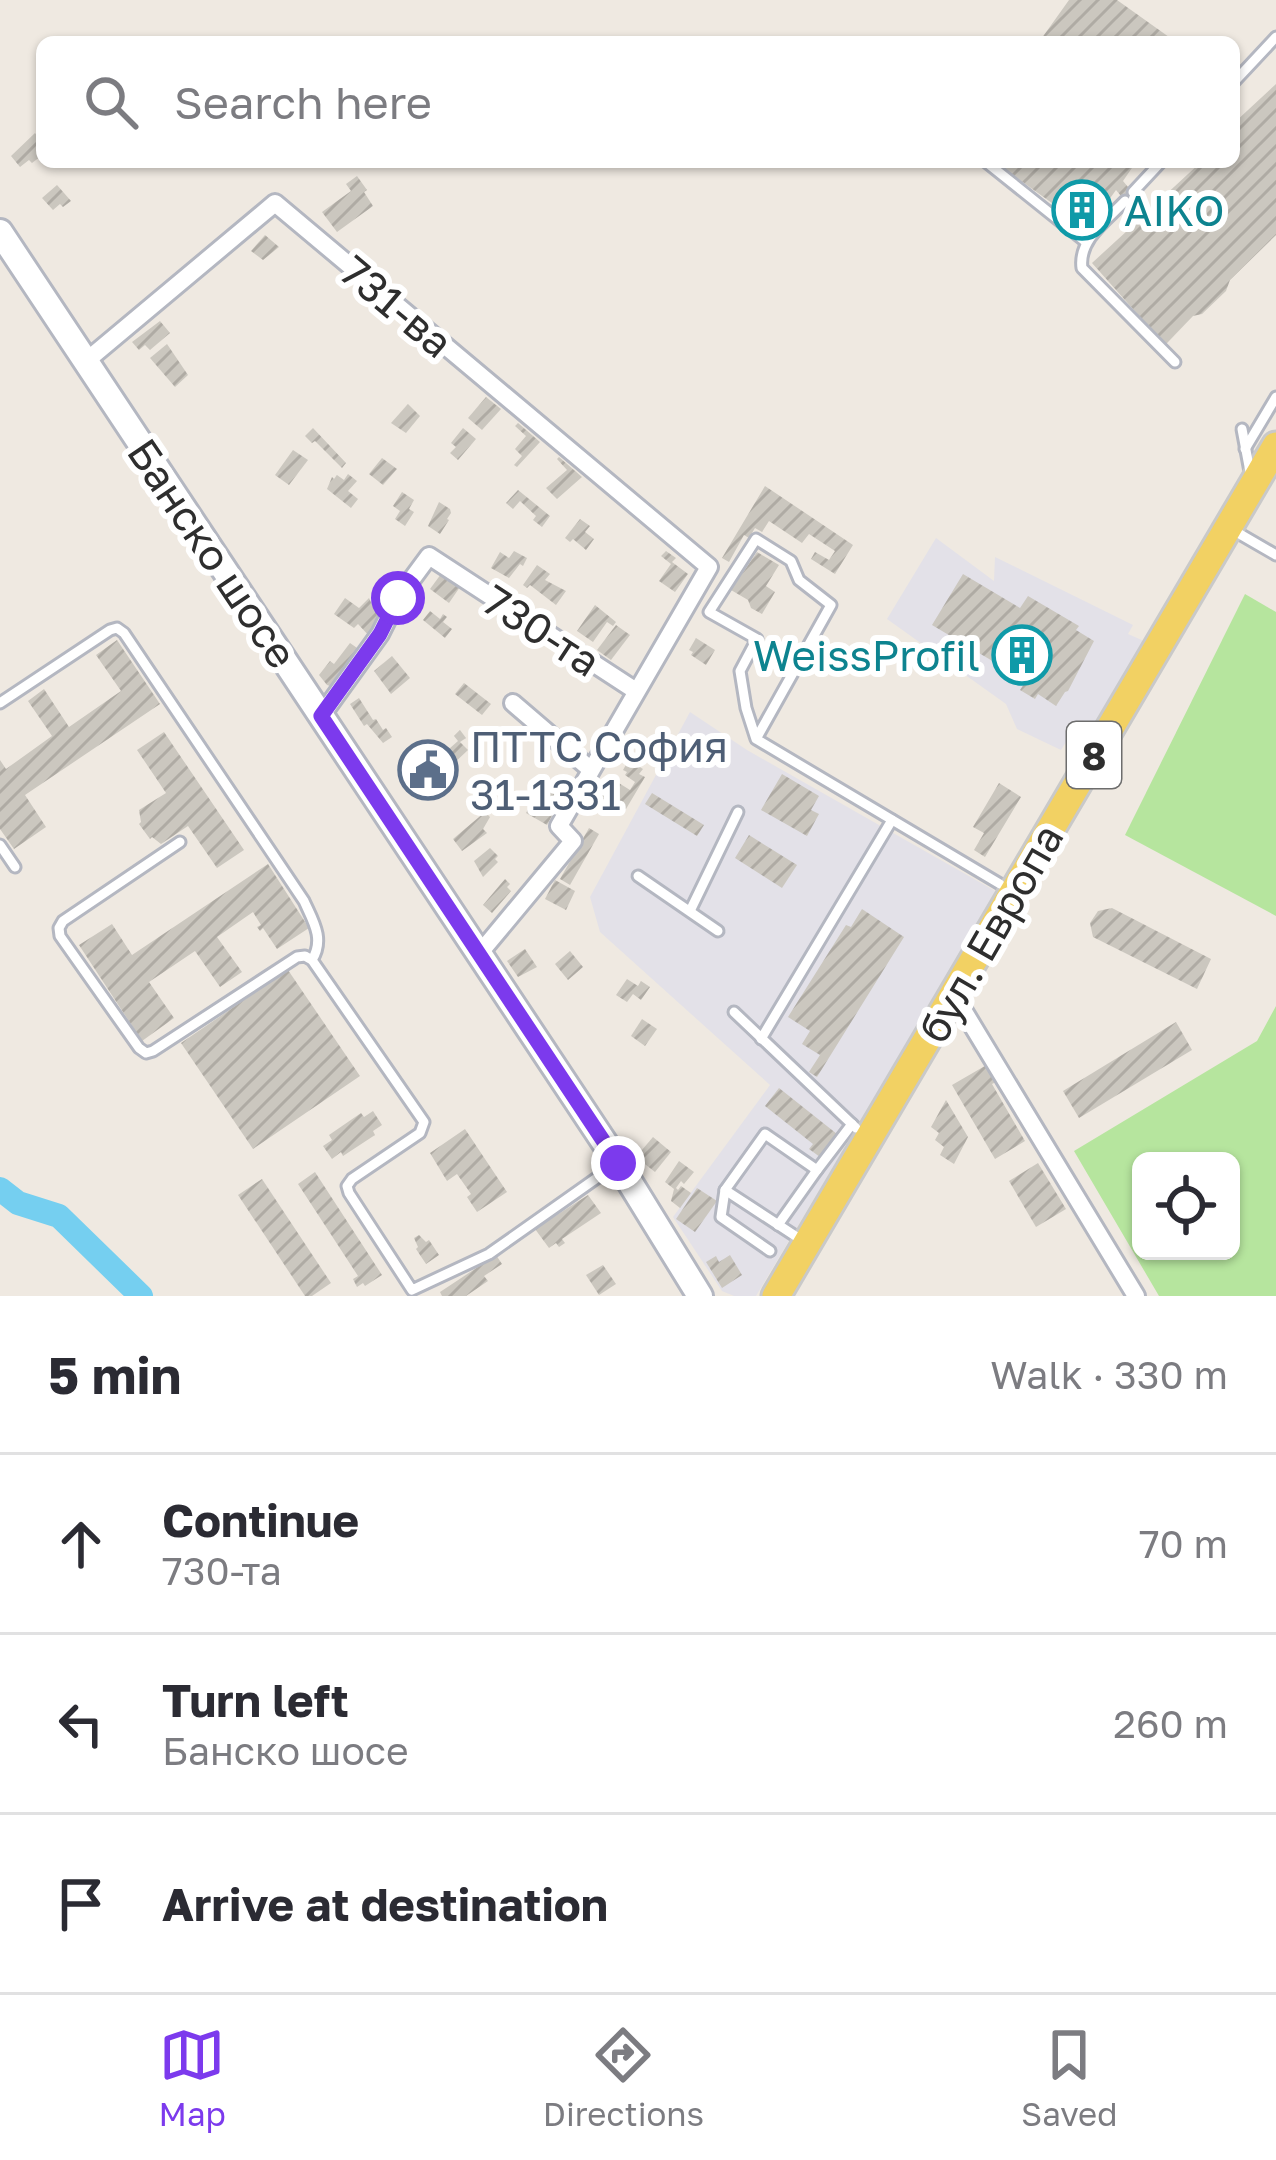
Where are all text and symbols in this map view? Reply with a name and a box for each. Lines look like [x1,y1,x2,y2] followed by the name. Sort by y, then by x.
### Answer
[36,36,1240,168] search box
[78,69,144,135] icon: search
[174,75,432,129] text: Search here
[1051,179,1113,241] building icon: AIKO
[1124,185,1225,235] place label: AIKO
[331,245,463,367] street label: 731-ва
[118,429,308,677] street label: Банско шосе
[371,571,425,625] route start
[474,574,610,686] street label: 730-та
[991,624,1053,686] building icon: WeissProfil
[753,630,980,680] place label: WeissProfil
[470,721,728,819] place label: ПТТС София 31-1331
[1067,722,1121,788] road number: 8
[397,739,459,801] public building icon: ПТТС София 31-1331
[907,815,1073,1051] street label: бул. Европа
[591,1136,645,1190] route end
[1132,1152,1240,1260] map controls
[1132,1152,1240,1260] button: locate
[48,1344,181,1405] text: 5 min
[990,1351,1228,1398] text: Walk · 330 m
[162,1493,359,1547] text: Continue
[48,1511,114,1577] icon: ahead
[1139,1520,1228,1567] text: 70 m
[162,1547,282,1594] text: 730-та
[162,1673,349,1727] text: Turn left
[48,1691,114,1757] icon: left
[1113,1700,1228,1747] text: 260 m
[162,1727,409,1774] text: Банско шосе
[48,1871,114,1937] icon: arrive
[162,1877,608,1931] text: Arrive at destination
[159,2022,226,2133] tab: Map
[543,2022,704,2133] tab: Directions
[1021,2022,1117,2133] tab: Saved

